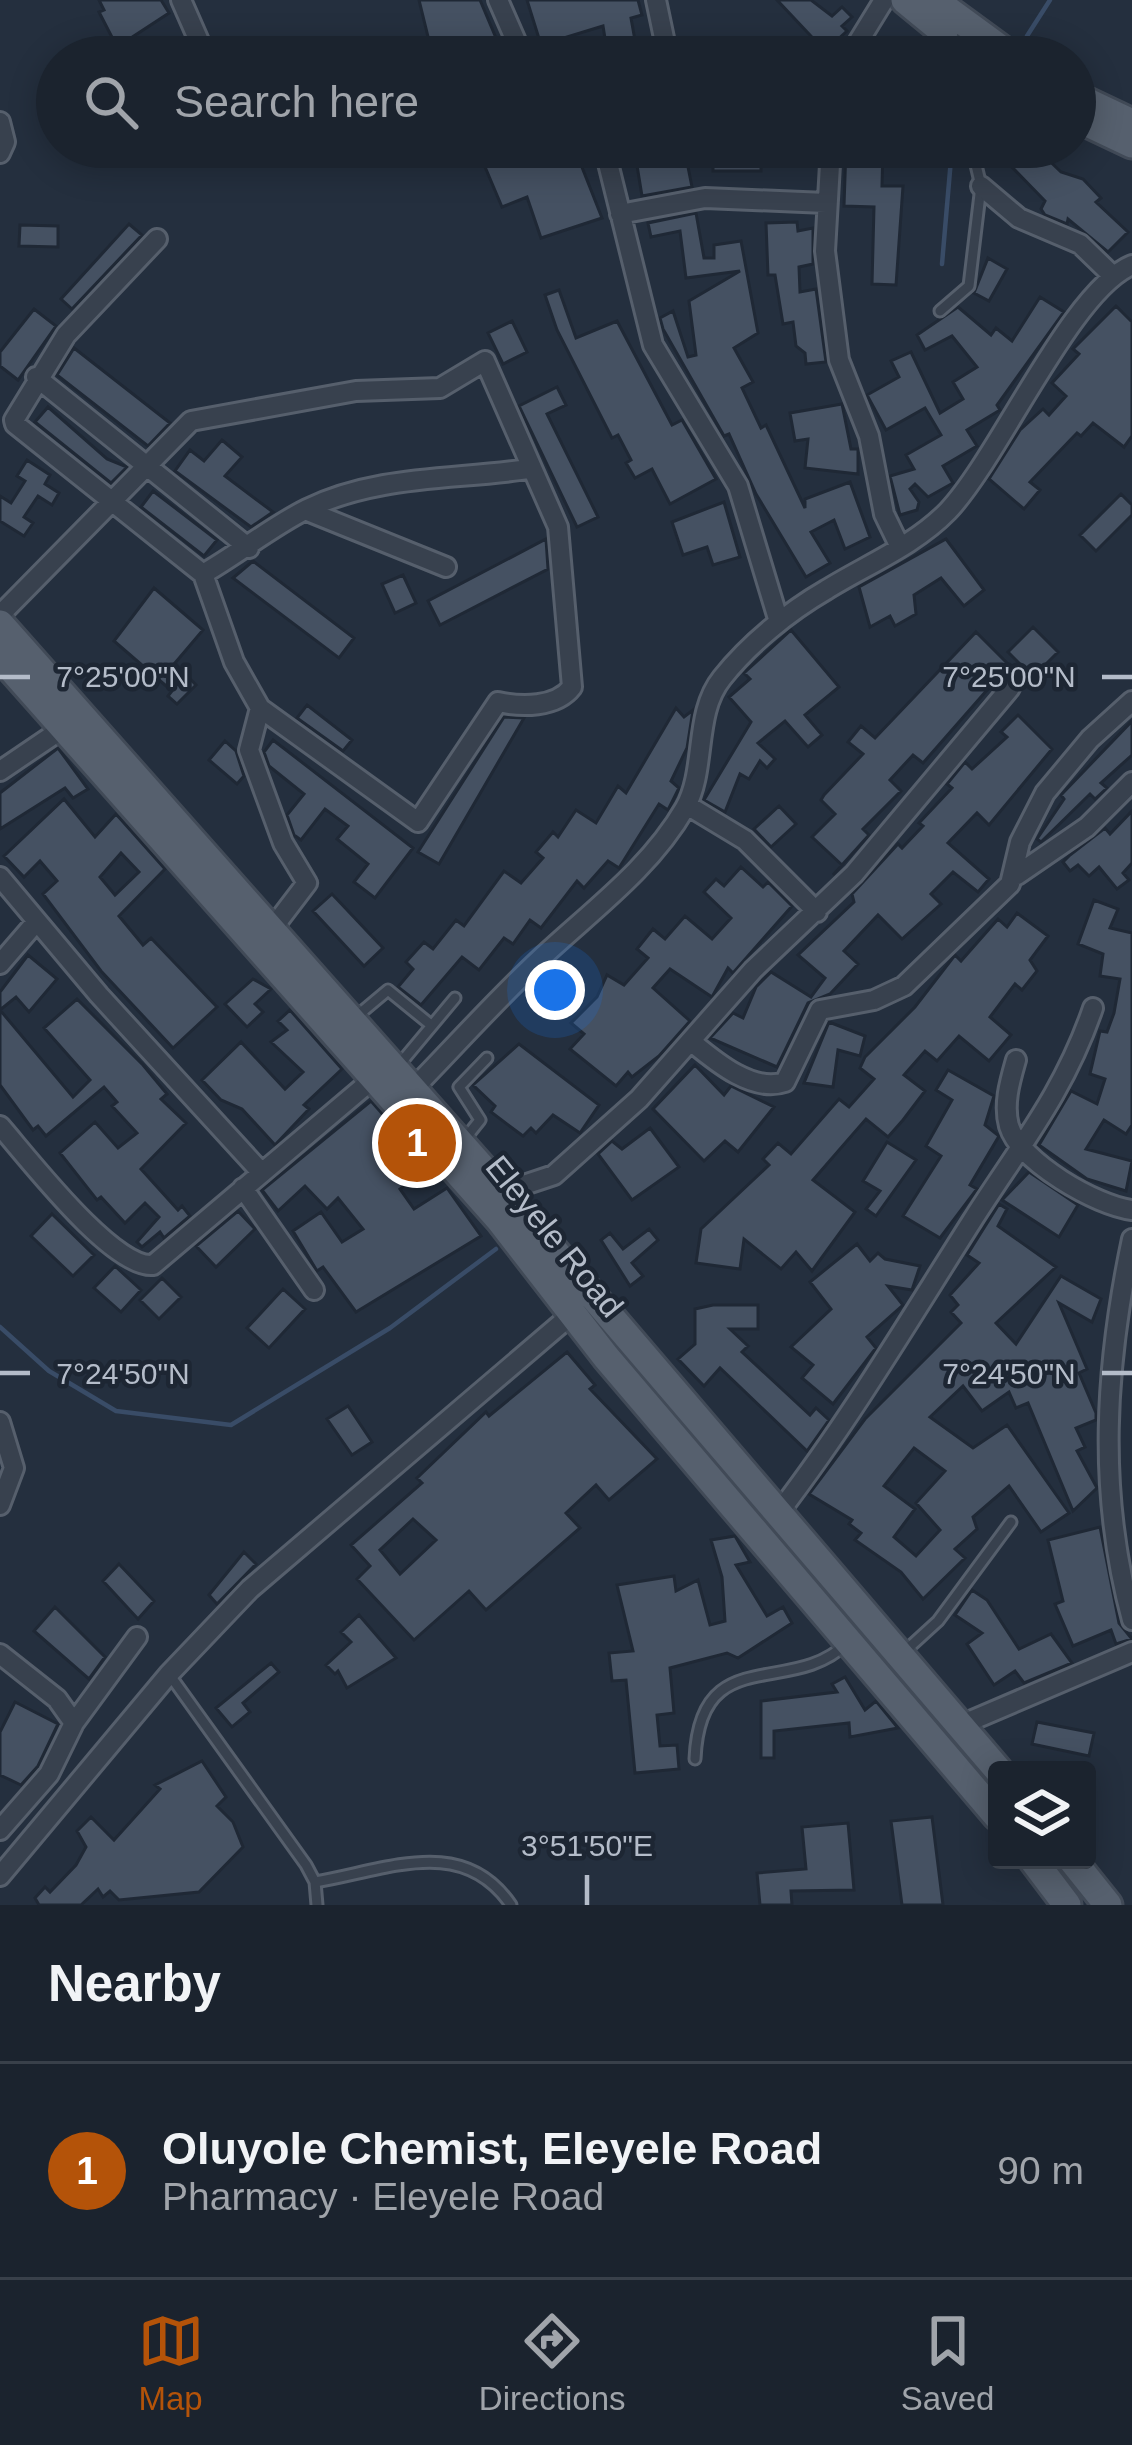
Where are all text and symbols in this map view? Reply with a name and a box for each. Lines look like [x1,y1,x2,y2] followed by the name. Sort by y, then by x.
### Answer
[36,36,1096,168] search box
[78,69,144,135] icon: search
[174,76,419,127] text: Search here
[56,660,190,693] text: 7°25'00"N
[942,660,1076,693] text: 7°25'00"N
[525,960,585,1020] your location
[378,1098,456,1188] pin: 1
[478,1148,631,1324] street label: Eleyele Road
[56,1357,190,1390] text: 7°24'50"N
[942,1357,1076,1390] text: 7°24'50"N
[988,1761,1096,1869] map controls
[988,1761,1096,1869] button: layers
[521,1829,653,1862] text: 3°51'50"E
[48,1955,221,2012] text: Nearby
[162,2123,822,2174] text: Oluyole Chemist, Eleyele Road
[76,2149,98,2192] text: 1
[997,2149,1084,2192] text: 90 m
[162,2175,604,2218] text: Pharmacy · Eleyele Road
[138,2308,204,2418] tab: Map
[479,2308,626,2418] tab: Directions
[901,2308,994,2418] tab: Saved

